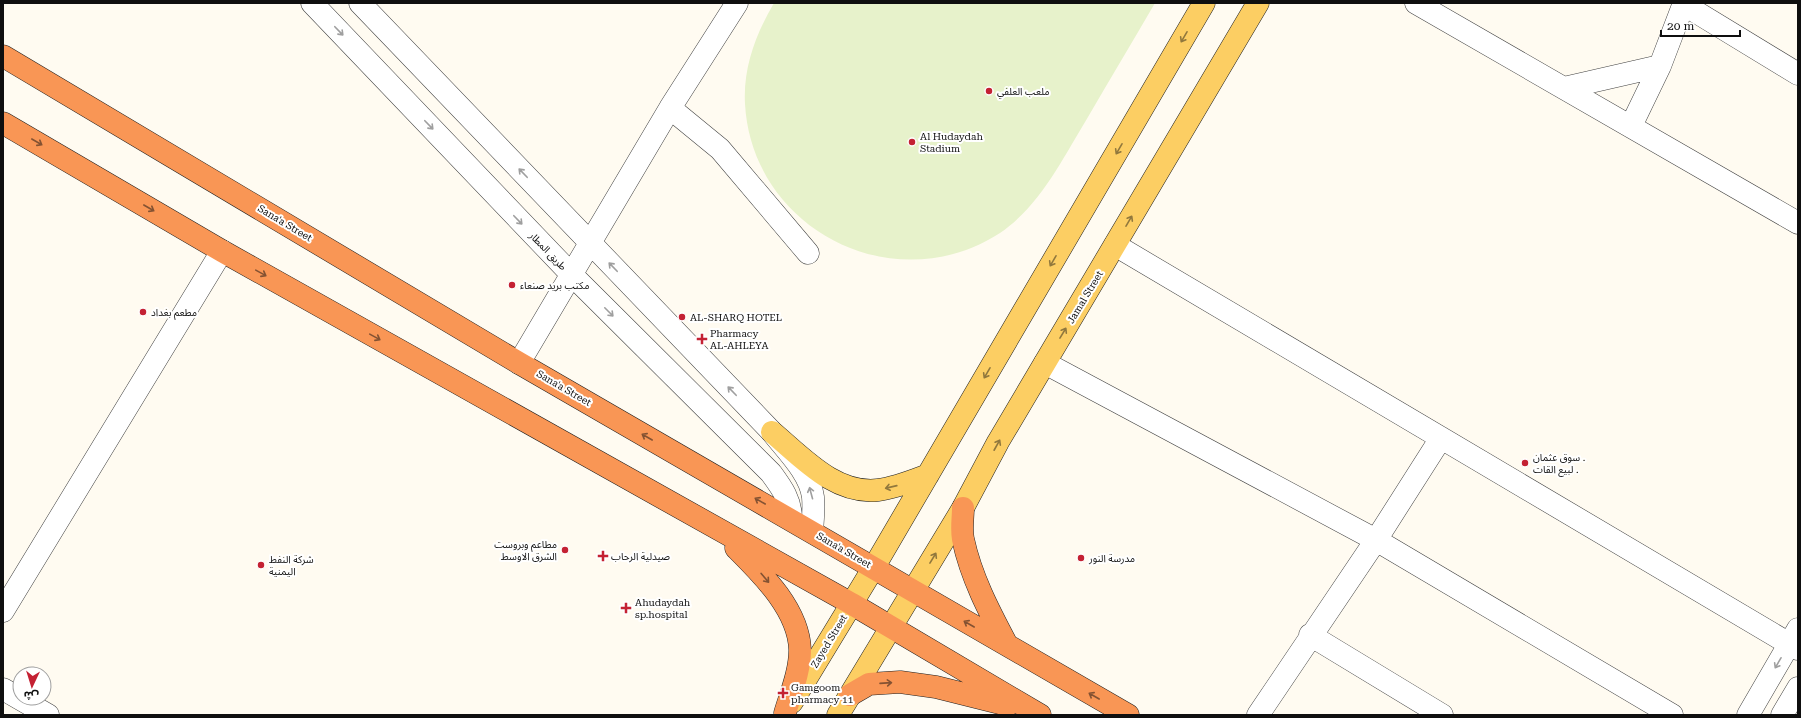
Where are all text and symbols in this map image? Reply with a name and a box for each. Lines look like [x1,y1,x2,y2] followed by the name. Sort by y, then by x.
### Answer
[1661,12,1740,38] scale bar
[1667,19,1694,33] text: 20 m
[334,26,344,36] one-way arrow
[1180,31,1188,43] one-way arrow
[984,86,994,96] marker: ملعب العلفي
[997,86,1049,99] place label: ملعب العلفي
[424,120,434,130] one-way arrow
[920,131,983,154] place label: Al Hudaydah Stadium
[907,137,917,147] marker: Al Hudaydah Stadium
[31,139,43,147] one-way arrow
[1114,143,1122,155] one-way arrow
[518,168,528,178] one-way arrow
[256,203,314,244] street label: Sana'a Street
[143,205,155,213] one-way arrow
[514,214,523,225] one-way arrow
[1126,215,1134,227] one-way arrow
[526,229,569,273] street label: طريق المطار
[1048,255,1056,267] one-way arrow
[608,262,618,272] one-way arrow
[1065,268,1105,325] street label: Jamal Street
[255,270,267,278] one-way arrow
[507,280,517,290] marker: مكتب بريد صنعاء
[520,280,589,292] place label: مكتب بريد صنعاء
[138,307,148,317] marker: مطعم بغداد
[151,307,197,320] place label: مطعم بغداد
[604,308,614,317] one-way arrow
[677,312,687,322] marker: AL-SHARQ HOTEL
[690,312,782,323] place label: AL-SHARQ HOTEL
[710,328,768,351] place label: Pharmacy AL-AHLEYA
[1059,328,1067,339] one-way arrow
[369,333,381,341] one-way arrow
[697,334,707,344] marker: Pharmacy AL-AHLEYA
[983,367,991,379] one-way arrow
[535,368,594,408] street label: Sana'a Street
[727,386,737,396] one-way arrow
[642,432,654,440] one-way arrow
[994,439,1001,451] one-way arrow
[1533,452,1585,477] place label: سوق عثمان . لبيع القات .
[1520,458,1530,468] marker: سوق عثمان . لبيع القات .
[884,484,897,492] one-way arrow
[807,486,815,499] one-way arrow
[754,497,766,505] one-way arrow
[815,530,874,570] street label: Sana'a Street
[494,539,557,563] place label: مطاعم وبروست الشرق الاوسط
[560,545,570,555] marker: مطاعم وبروست الشرق الاوسط
[598,551,608,561] marker: صيدلية الرحاب
[611,551,670,563] place label: صيدلية الرحاب
[929,552,937,564] one-way arrow
[1076,553,1086,563] marker: مدرسة النور
[1088,553,1135,565] place label: مدرسة النور
[269,554,314,577] place label: شركة النفط اليمنية
[256,560,266,570] marker: شركة النفط اليمنية
[761,572,770,583] one-way arrow
[635,597,691,620] place label: Ahudaydah sp.hospital
[620,602,632,614] marker: Ahudaydah sp.hospital
[809,612,849,670] street label: Zayed Street
[963,619,975,627] one-way arrow
[1774,657,1782,669] one-way arrow
[12,666,52,706] north arrow
[879,679,892,686] one-way arrow
[791,682,854,705] place label: Gamgoom pharmacy 11
[23,688,39,702] text: ش
[778,688,788,698] marker: Gamgoom pharmacy 11
[1088,691,1100,699] one-way arrow

